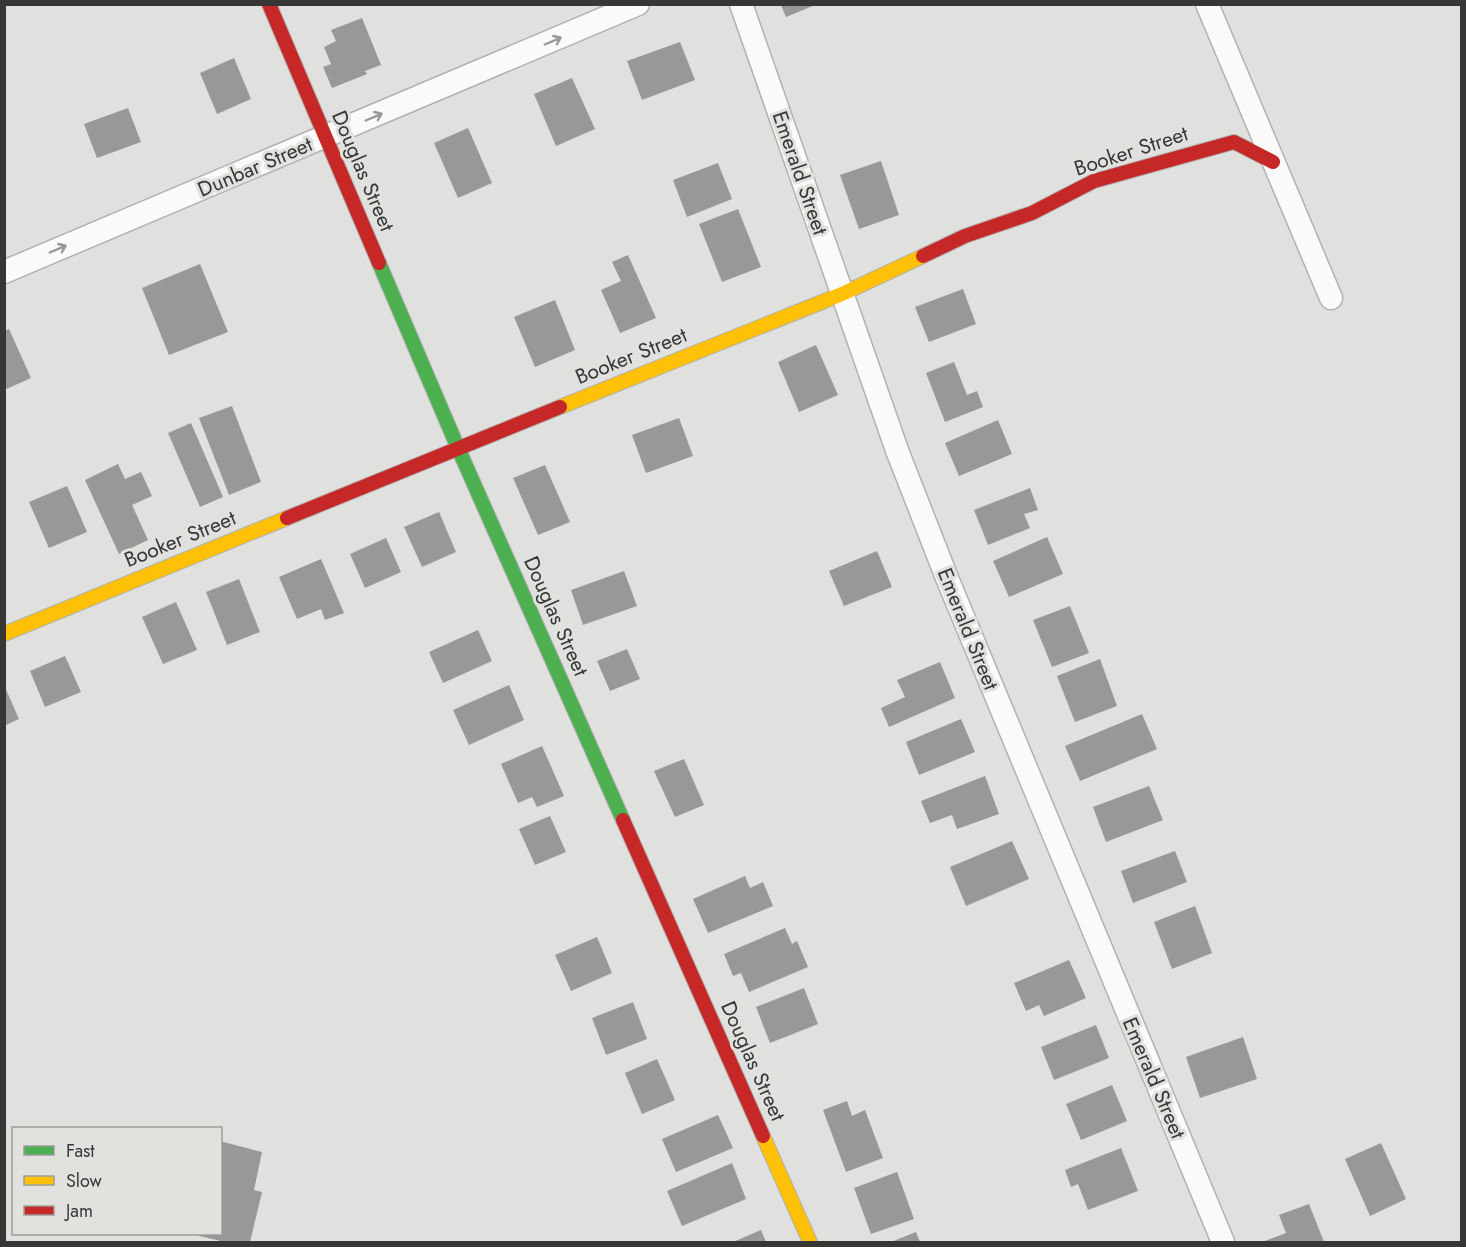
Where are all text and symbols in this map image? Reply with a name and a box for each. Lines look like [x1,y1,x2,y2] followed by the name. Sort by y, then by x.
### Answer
[544,35,562,46] one-way arrow
[324,106,402,236] street label: Douglas Street
[765,107,835,239] street label: Emerald Street
[364,111,382,122] one-way arrow
[1070,119,1192,183] street label: Booker Street
[193,129,317,205] street label: Dunbar Street
[49,243,67,255] one-way arrow
[571,320,691,392] street label: Booker Street
[120,503,240,575] street label: Booker Street
[516,551,596,681] street label: Douglas Street
[930,563,1006,695] street label: Emerald Street
[713,996,793,1126] street label: Douglas Street
[1115,1013,1193,1143] street label: Emerald Street
[12,1127,222,1235] legend
[66,1138,95,1164] text: Fast
[66,1168,103,1194] text: Slow
[64,1198,93,1224] text: Jam

